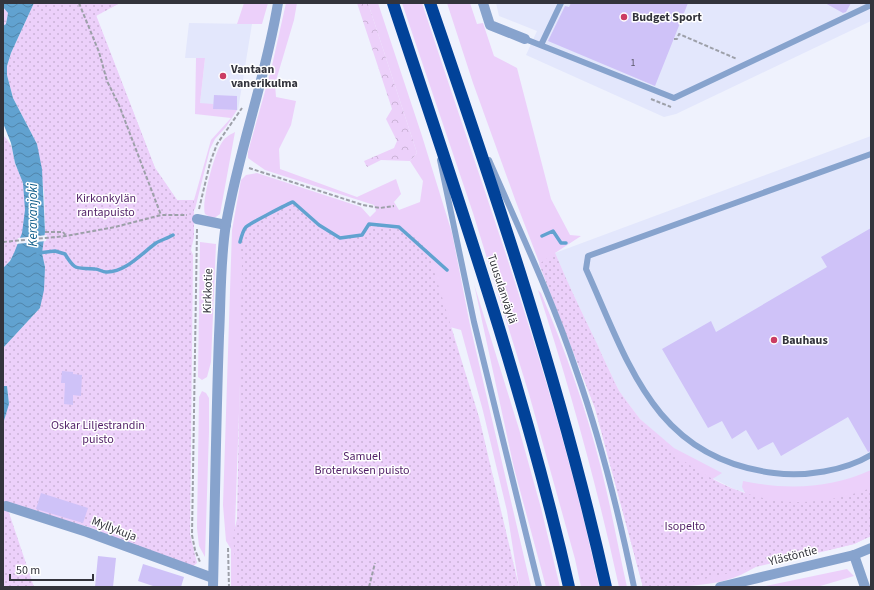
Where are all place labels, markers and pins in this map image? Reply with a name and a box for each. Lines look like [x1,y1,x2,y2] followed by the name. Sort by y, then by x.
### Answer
[632,9,702,26] place label: Budget Sport
[619,12,629,22] marker: Budget Sport
[230,61,298,92] place label: Vantaan vanerikulma
[218,71,228,81] marker: Vantaan vanerikulma
[782,332,828,349] place label: Bauhaus
[769,335,779,345] marker: Bauhaus

